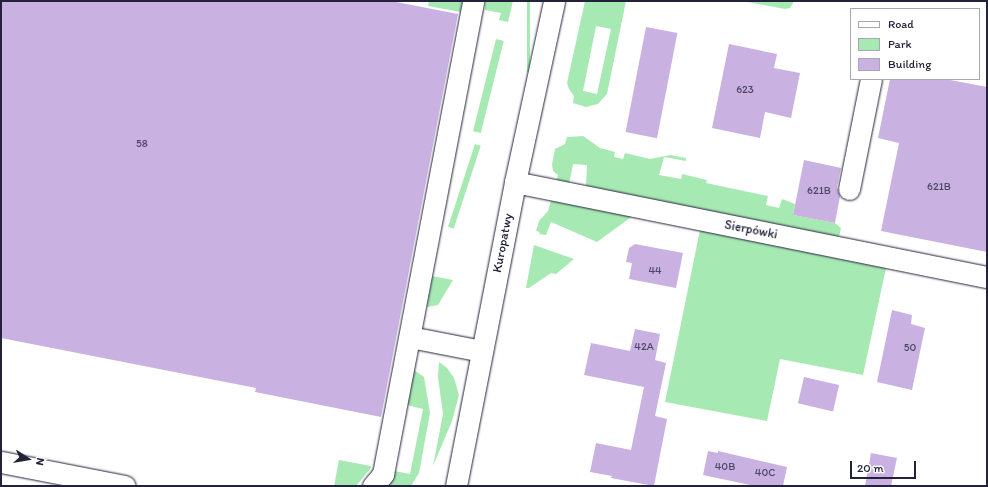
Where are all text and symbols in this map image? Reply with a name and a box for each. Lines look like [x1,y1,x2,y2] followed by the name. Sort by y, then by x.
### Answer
[850,8,980,80] legend
[888,17,914,31] text: Road
[888,37,912,51] text: Park
[888,57,931,71] text: Building
[736,83,754,97] house number: 623
[136,137,148,151] house number: 58
[927,180,951,194] house number: 621B
[807,184,831,198] house number: 621B
[490,212,516,274] street label: Kuropatwy
[723,217,779,243] street label: Sierpówki
[648,264,662,278] house number: 44
[634,340,654,354] house number: 42A
[904,341,916,355] house number: 50
[8,439,48,479] north arrow
[852,453,918,479] scale bar
[33,457,47,467] text: N
[715,460,735,474] house number: 40B
[857,461,884,475] text: 20 m
[755,466,775,480] house number: 40C

